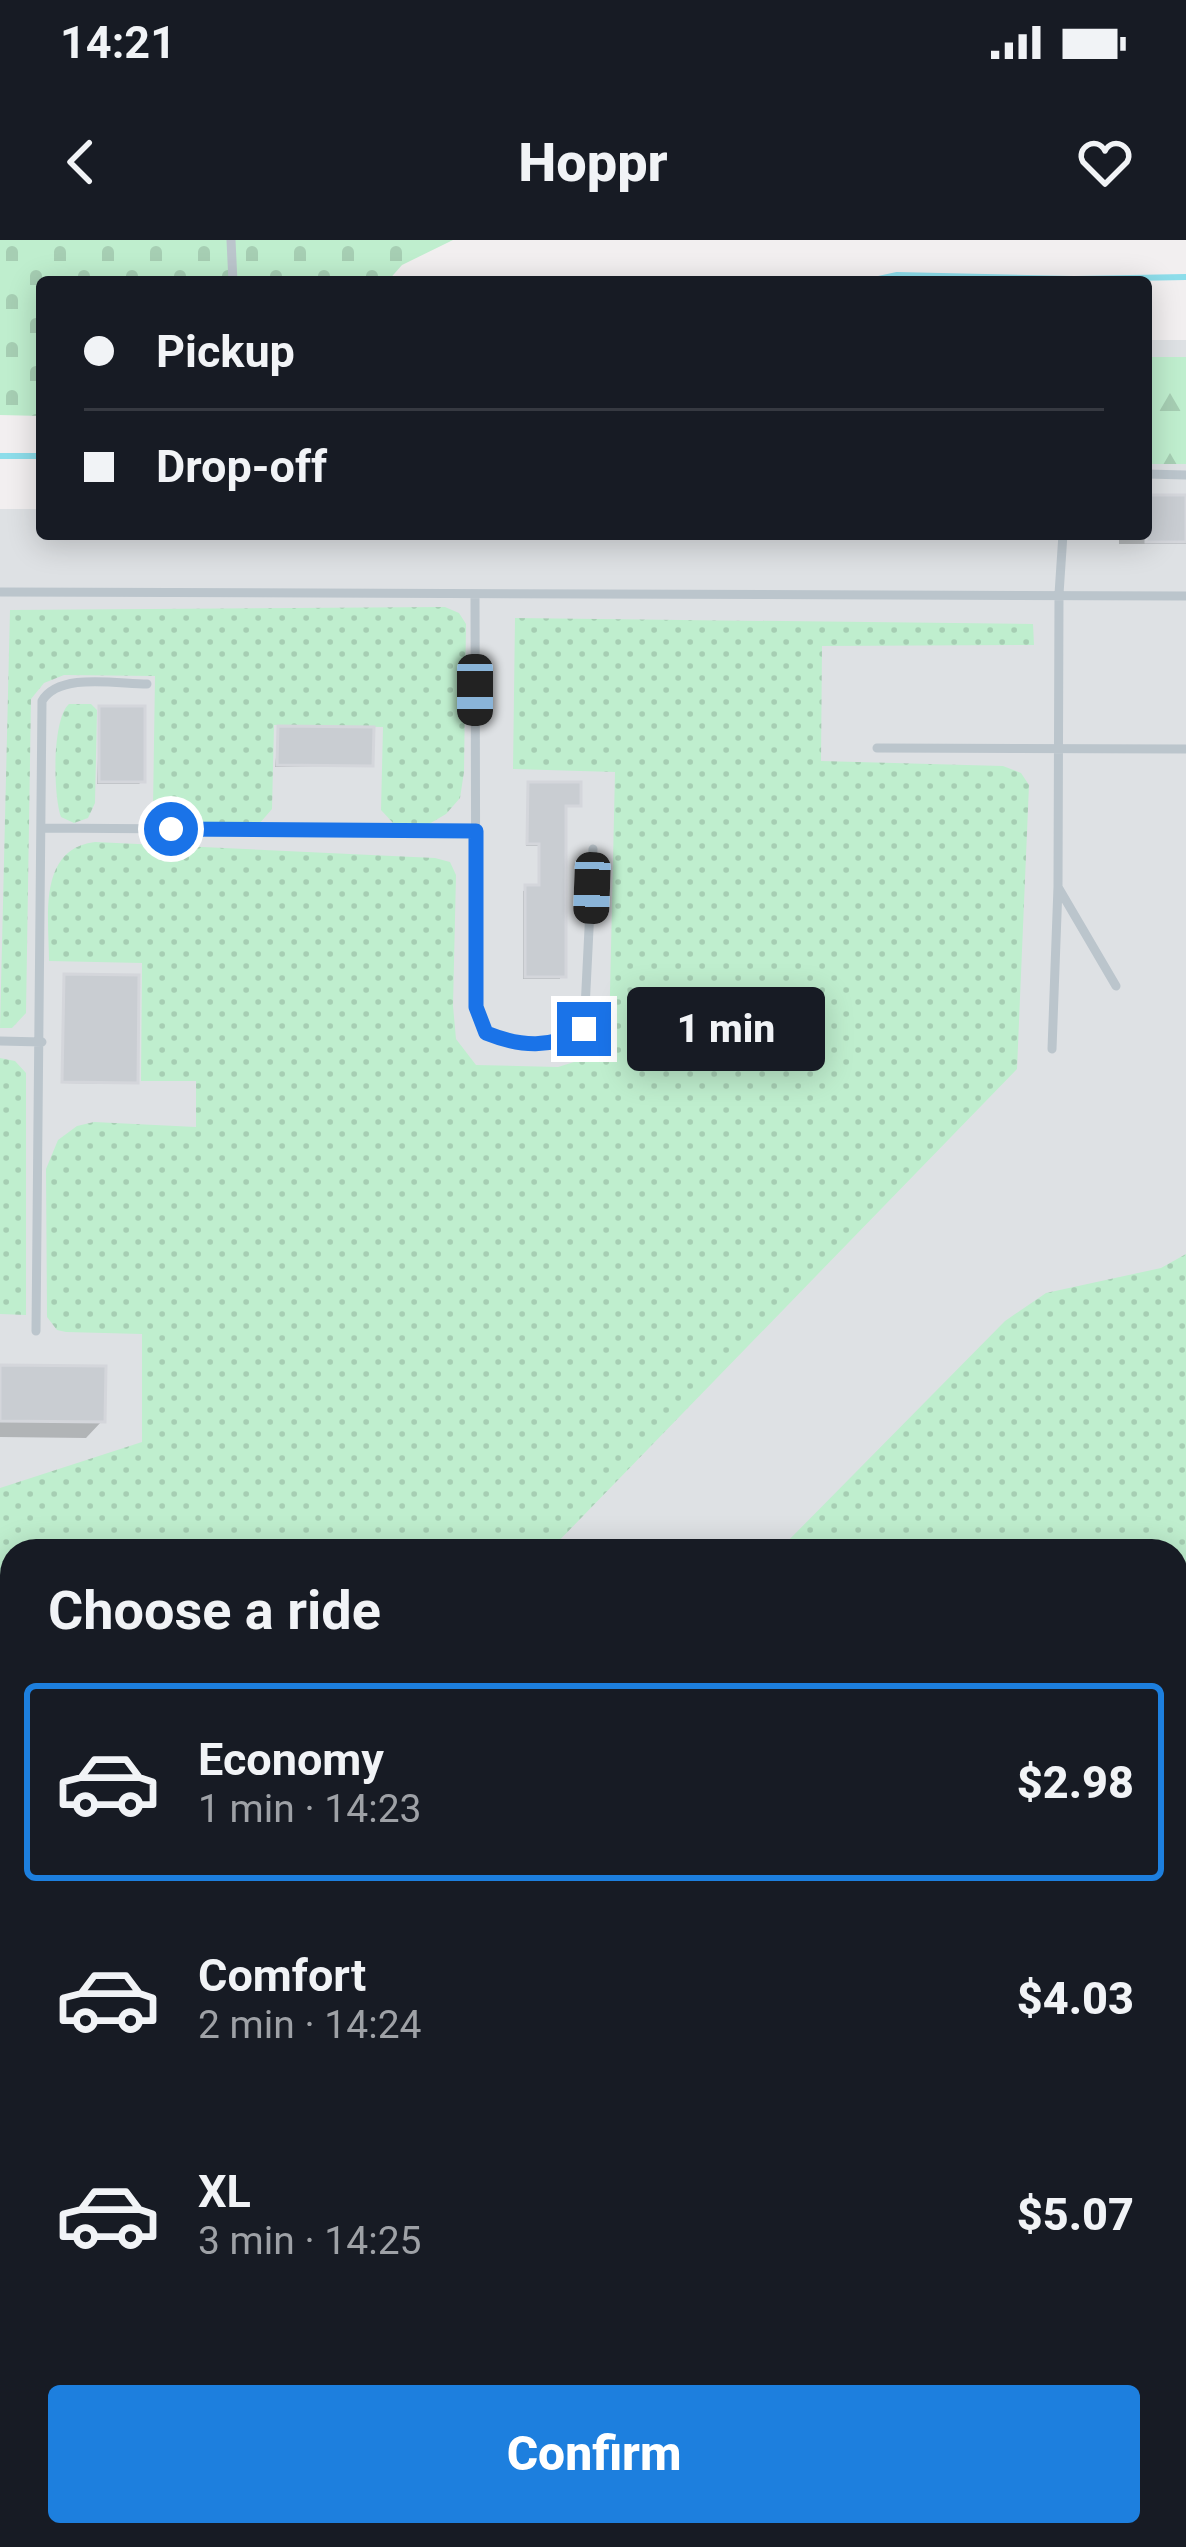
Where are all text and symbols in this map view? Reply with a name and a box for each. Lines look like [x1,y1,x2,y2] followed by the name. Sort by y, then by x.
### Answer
[60,16,176,69] text: 14:21
[48,129,114,195] icon: back
[1072,129,1138,195] icon: heart
[518,131,668,194] text: Hoppr
[156,325,295,378] text: Pickup
[156,440,327,493] text: Drop-off
[457,654,493,726] car
[144,802,198,856] route start
[573,851,611,925] car
[626,987,824,1071] callout: 1 min
[557,1002,611,1056] route end
[677,1006,775,1052] text: 1 min
[48,1579,381,1642] text: Choose a ride
[54,1728,162,1836] icon: car
[198,1733,384,1786] text: Economy
[1017,1756,1134,1809] text: $2.98
[198,1786,421,1832] text: 1 min · 14:23
[54,1944,162,2052] icon: car
[198,1949,366,2002] text: Comfort
[1017,1972,1134,2025] text: $4.03
[198,2002,421,2048] text: 2 min · 14:24
[54,2160,162,2268] icon: car
[198,2165,251,2218] text: XL
[1017,2188,1134,2241] text: $5.07
[198,2218,421,2264] text: 3 min · 14:25
[48,2385,1140,2523] button: Confirm

